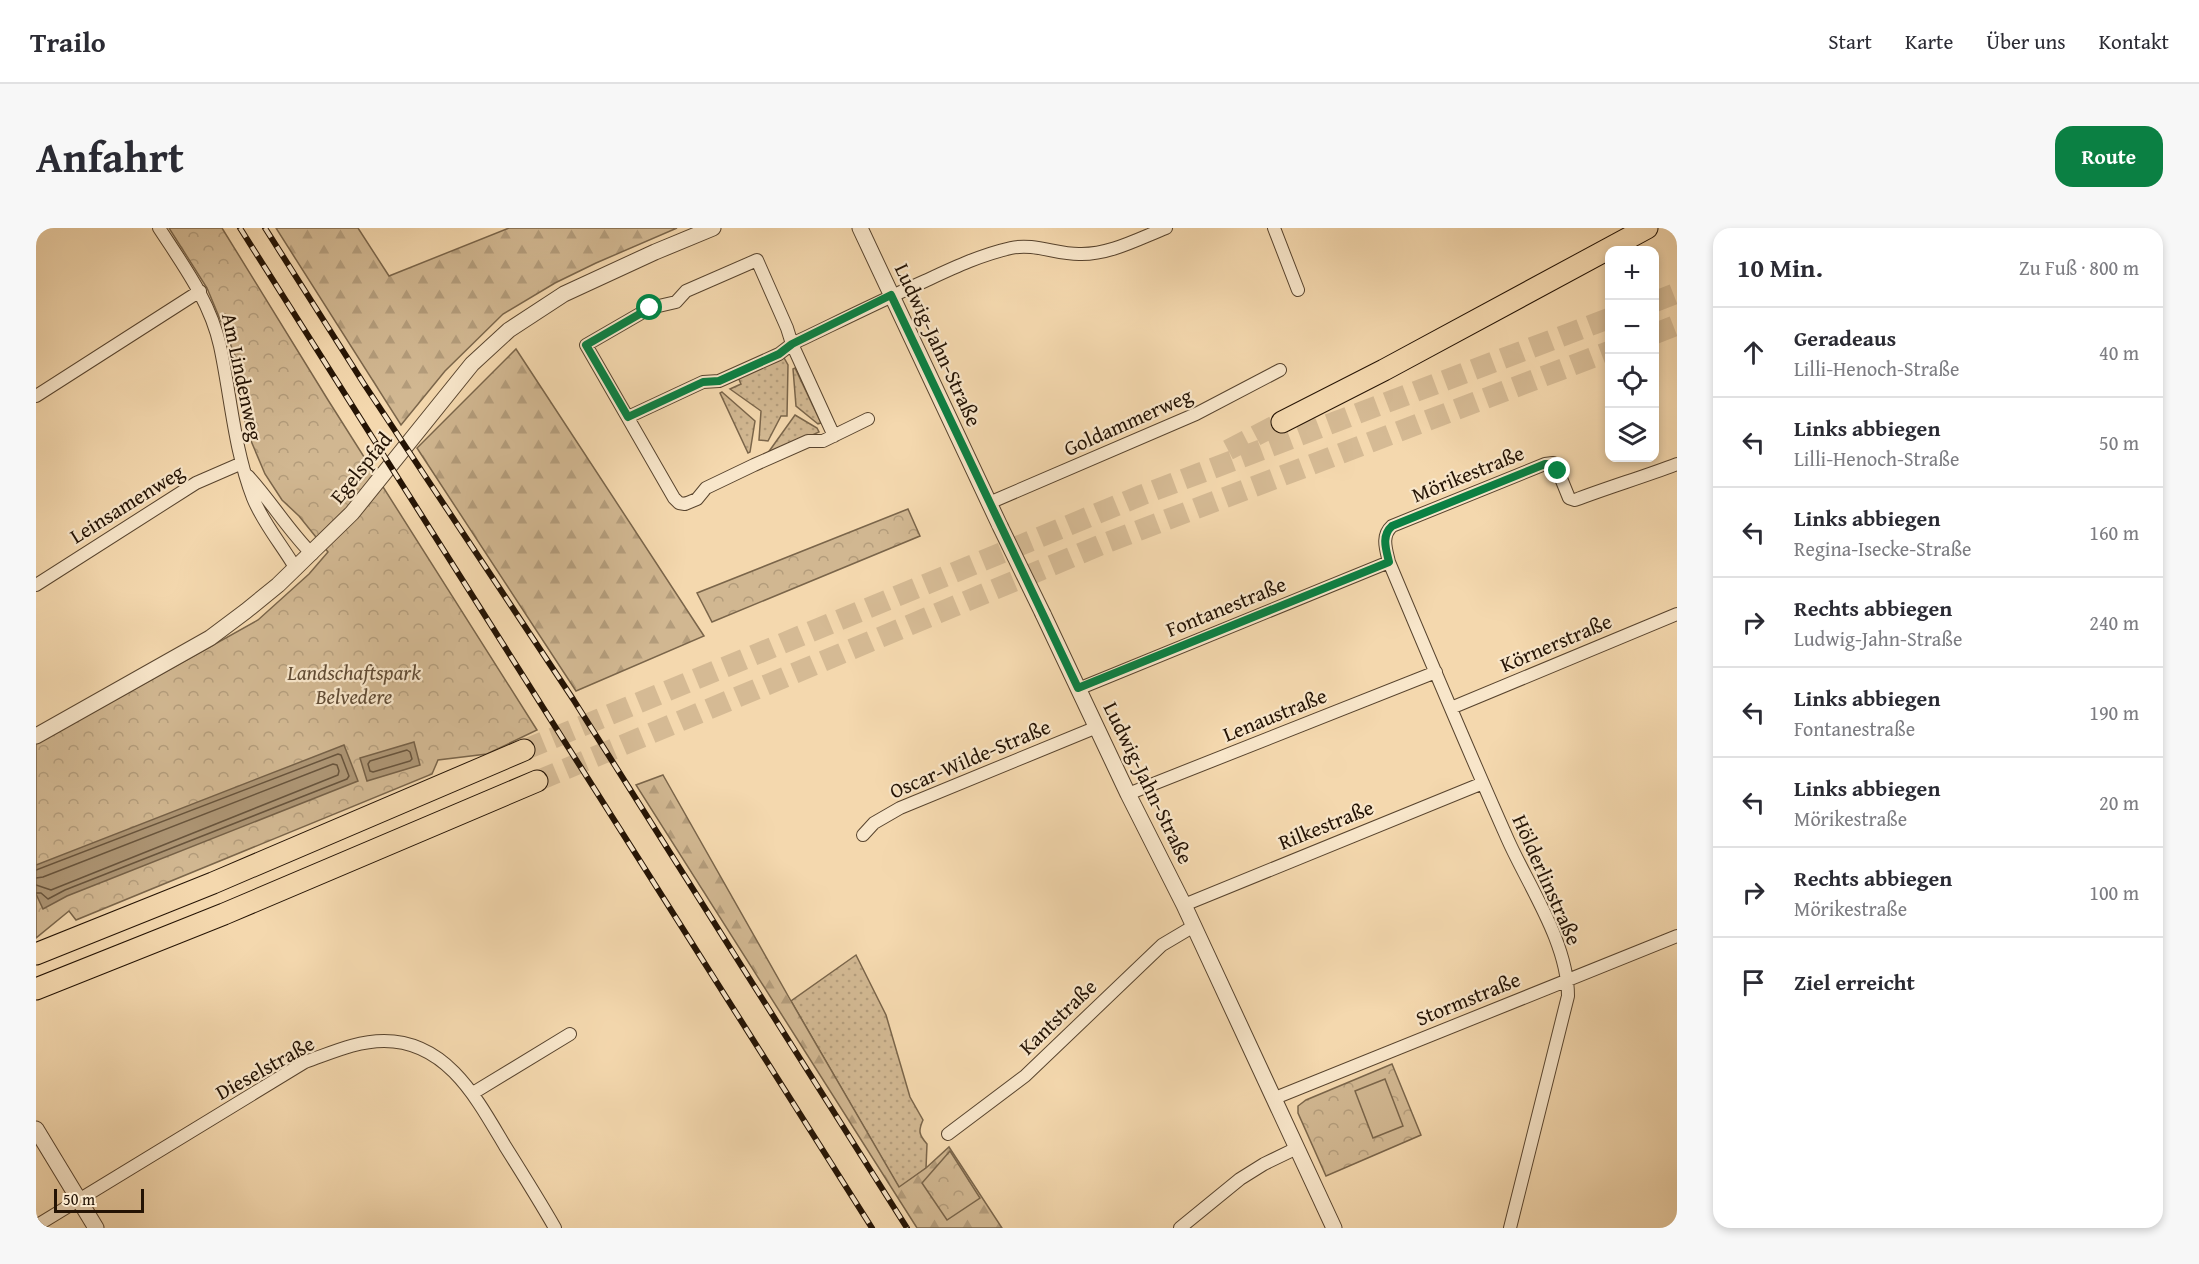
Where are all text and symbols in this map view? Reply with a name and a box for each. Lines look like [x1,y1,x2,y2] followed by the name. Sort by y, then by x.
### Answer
[30,21,106,62] text: Trailo
[1828,26,1872,57] text: Start
[1905,26,1953,57] text: Karte
[1986,26,2066,57] text: Über uns
[2099,26,2169,57] text: Kontakt
[36,126,184,187] text: Anfahrt
[2055,126,2163,187] button: Route
[1605,246,1659,462] map controls
[1605,246,1659,300] button: +
[1737,248,1823,287] text: 10 Min.
[2019,253,2139,282] text: Zu Fuß · 800 m
[887,258,990,432] street label: Ludwig-Jahn-Straße
[636,294,662,320] route start
[1605,300,1659,354] button: −
[214,310,271,444] street label: Am Lindenweg
[1794,322,1896,354] text: Geradeaus
[1737,336,1770,369] icon: ahead
[2099,338,2139,367] text: 40 m
[1605,354,1659,408] button: locate
[1794,354,1959,383] text: Lilli-Henoch-Straße
[1059,379,1198,464] street label: Goldammerweg
[1605,408,1659,462] button: layers
[1794,412,1940,444] text: Links abbiegen
[322,425,400,510] street label: Egelspfad
[1737,426,1770,459] icon: left
[2099,428,2139,457] text: 50 m
[1407,437,1529,510] street label: Mörikestraße
[1794,444,1959,473] text: Lilli-Henoch-Straße
[64,456,190,551] street label: Leinsamenweg
[1544,457,1570,483] route end
[1794,502,1940,534] text: Links abbiegen
[1737,516,1770,549] icon: left
[2089,518,2139,547] text: 160 m
[1794,534,1972,563] text: Regina-Isecke-Straße
[1161,568,1291,645] street label: Fontanestraße
[1794,592,1952,624] text: Rechts abbiegen
[1495,605,1616,680] street label: Körnerstraße
[1737,606,1770,639] icon: right
[2089,608,2139,637] text: 240 m
[1794,624,1962,653] text: Ludwig-Jahn-Straße
[286,657,421,712] park label: Landschaftspark Belvedere
[1218,680,1331,749] street label: Lenaustraße
[1794,682,1940,714] text: Links abbiegen
[1737,696,1770,729] icon: left
[1096,697,1201,869] street label: Ludwig-Jahn-Straße
[2089,698,2139,727] text: 190 m
[884,711,1055,806] street label: Oscar-Wilde-Straße
[1794,714,1915,743] text: Fontanestraße
[1794,772,1940,804] text: Links abbiegen
[1737,786,1770,819] icon: left
[2099,788,2139,817] text: 20 m
[1274,791,1378,858] street label: Rilkestraße
[1794,804,1907,833] text: Mörikestraße
[1505,809,1590,950] street label: Hölderlinstraße
[1794,862,1952,894] text: Rechts abbiegen
[1737,876,1770,909] icon: right
[2089,878,2139,907] text: 100 m
[1794,894,1907,923] text: Mörikestraße
[1411,963,1525,1034] street label: Stormstraße
[1737,966,1770,999] icon: arrive
[1794,966,1915,998] text: Ziel erreicht
[1012,971,1104,1062] street label: Kantstraße
[210,1028,320,1108] street label: Dieselstraße
[54,1186,144,1214] scale bar
[63,1187,95,1211] text: 50 m

